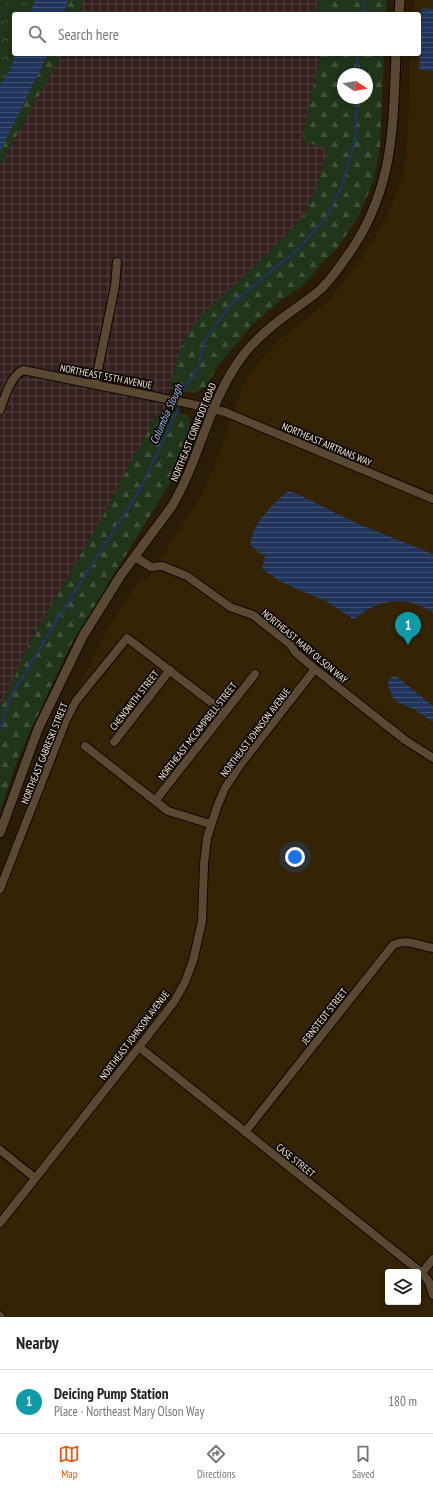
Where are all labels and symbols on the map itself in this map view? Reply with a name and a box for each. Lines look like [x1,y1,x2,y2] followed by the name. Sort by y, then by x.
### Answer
[337,68,373,104] north arrow
[59,361,153,392] street label: NORTHEAST 55TH AVENUE
[147,381,186,446] water label: Columbia Slough
[168,381,219,483] street label: NORTHEAST CORNFOOT ROAD
[280,420,374,469] street label: NORTHEAST AIRTRANS WAY
[259,607,351,686] street label: NORTHEAST MARY OLSON WAY
[395,612,421,645] pin: 1
[107,667,162,733] street label: CHENOWITH STREET
[155,679,240,783] street label: NORTHEAST MCCAMPBELL STREET
[218,685,293,779] street label: NORTHEAST JOHNSON AVENUE
[18,700,71,806] street label: NORTHEAST GABRESKI STREET
[285,847,305,867] your location
[298,985,351,1048] street label: JERNSTEDT STREET
[97,988,172,1082] street label: NORTHEAST JOHNSON AVENUE
[274,1141,318,1180] street label: CASE STREET

